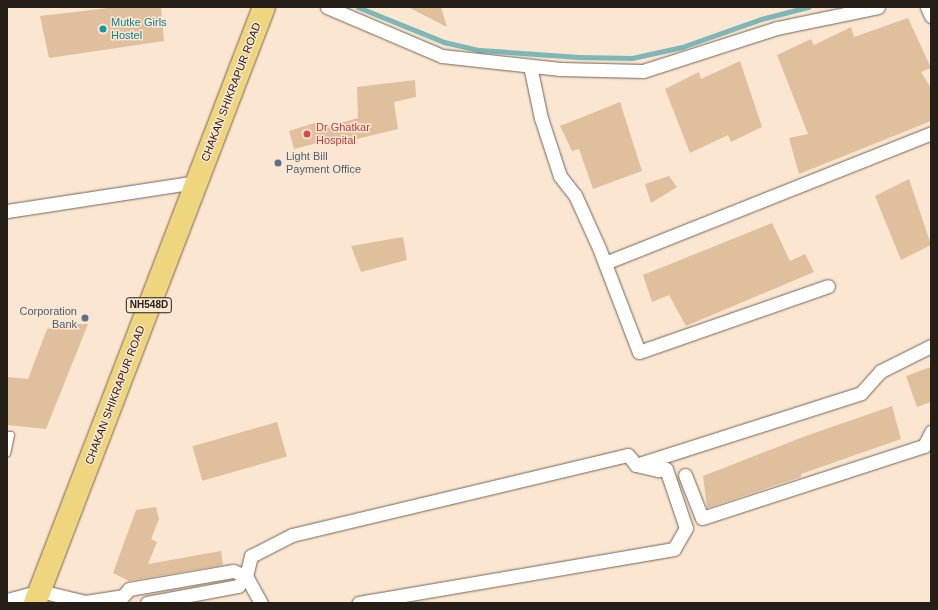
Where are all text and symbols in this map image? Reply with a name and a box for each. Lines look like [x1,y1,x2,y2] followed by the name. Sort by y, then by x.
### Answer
[111,16,167,42] place label: Mutke Girls Hostel
[198,21,264,163] street label: CHAKAN SHIKRAPUR ROAD
[98,24,108,34] marker: Mutke Girls Hostel
[316,121,370,147] place label: Dr Ghatkar Hospital
[301,128,313,140] marker: Dr Ghatkar Hospital
[286,150,361,176] place label: Light Bill Payment Office
[273,158,283,168] marker: Light Bill Payment Office
[125,297,173,313] road number: NH548D
[20,305,77,331] place label: Corporation Bank
[80,313,90,323] marker: Corporation Bank
[82,324,148,466] street label: CHAKAN SHIKRAPUR ROAD

